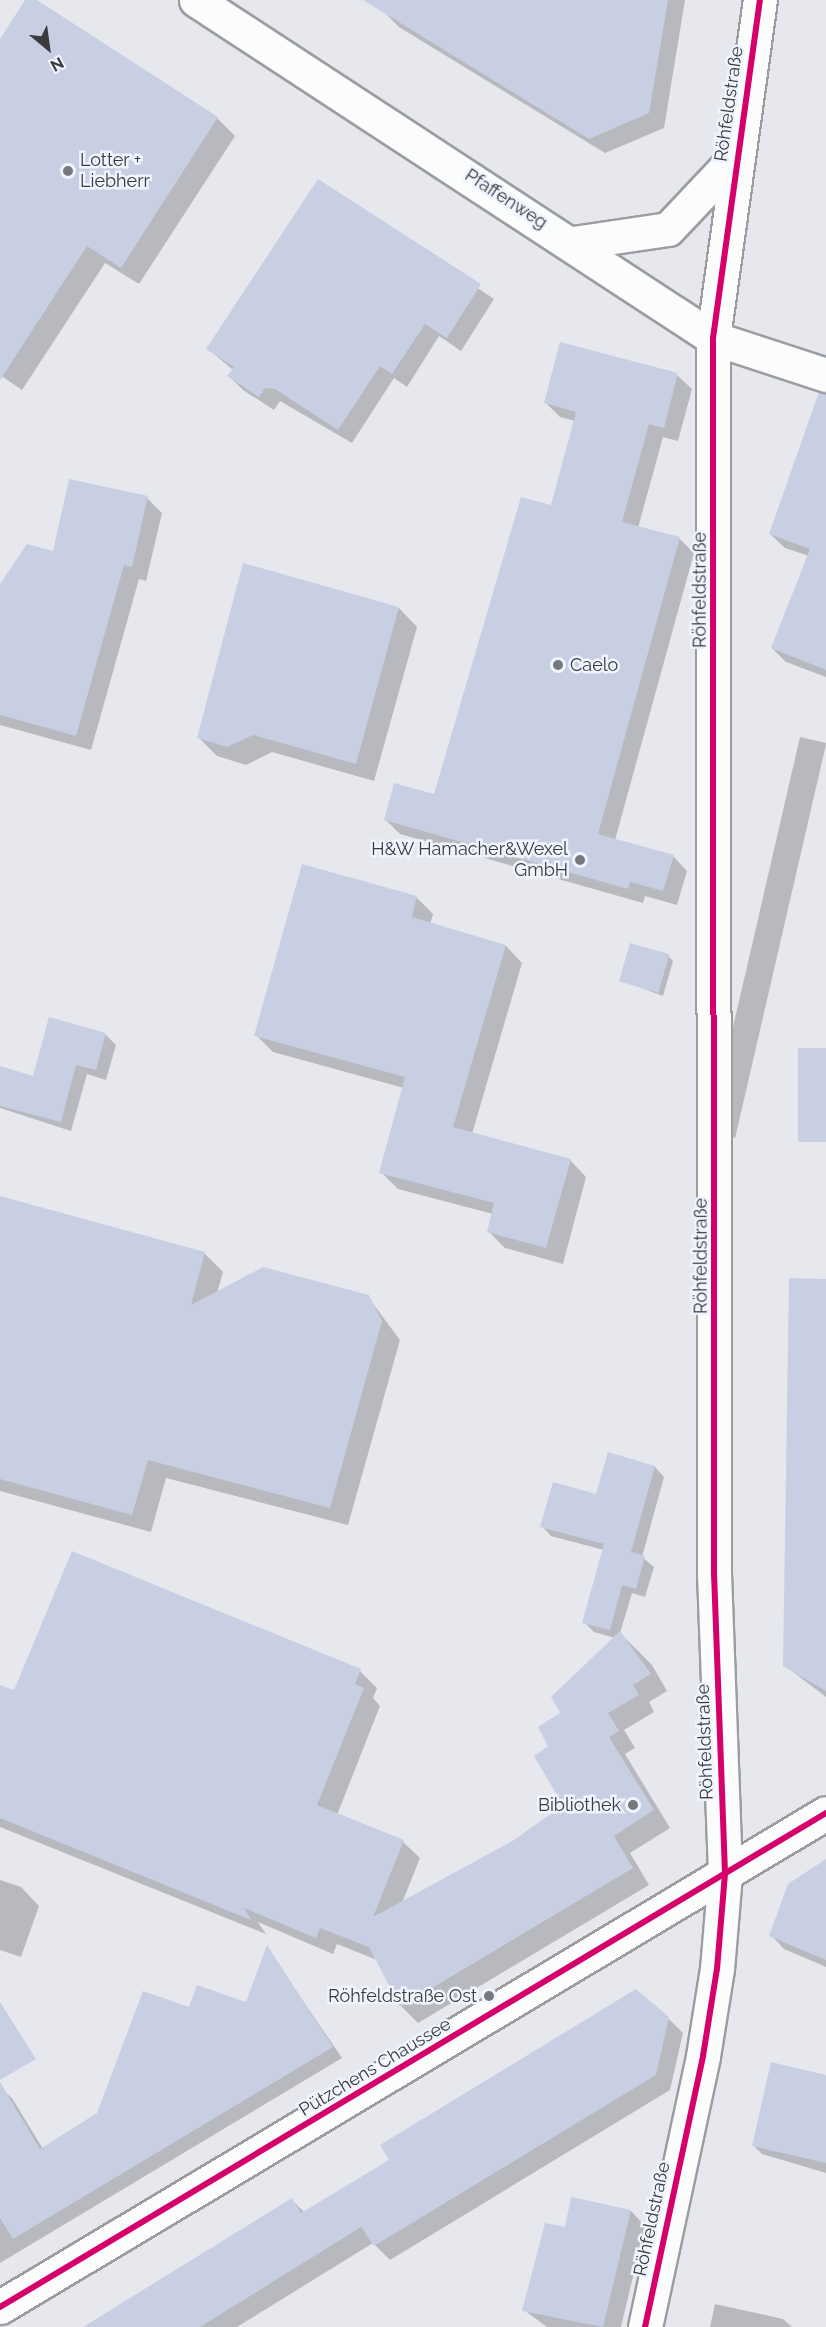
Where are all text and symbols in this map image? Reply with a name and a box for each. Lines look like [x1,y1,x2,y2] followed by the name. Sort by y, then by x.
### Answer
[18,18,78,78] north arrow
[710,45,748,163] street label: Röhfeldstraße
[47,53,67,75] text: N
[80,150,150,192] place label: Lotter + Liebherr
[61,164,75,178] marker: Lotter + Liebherr
[461,164,551,234] street label: Pfaffenweg
[689,532,711,648] street label: Röhfeldstraße
[570,654,618,676] place label: Caelo
[551,658,565,672] marker: Caelo
[371,839,568,882] place label: H&W Hamacher&Wexel GmbH
[573,853,587,867] marker: H&W Hamacher&Wexel GmbH
[690,1198,712,1314] street label: Röhfeldstraße
[692,1684,718,1800] street label: Röhfeldstraße
[538,1794,621,1816] place label: Bibliothek
[626,1798,640,1812] marker: Bibliothek
[328,1985,477,2007] place label: Röhfeldstraße Ost
[482,1989,496,2003] marker: Röhfeldstraße Ost
[295,2013,455,2121] street label: Pützchens Chaussee
[629,2160,675,2278] street label: Röhfeldstraße

